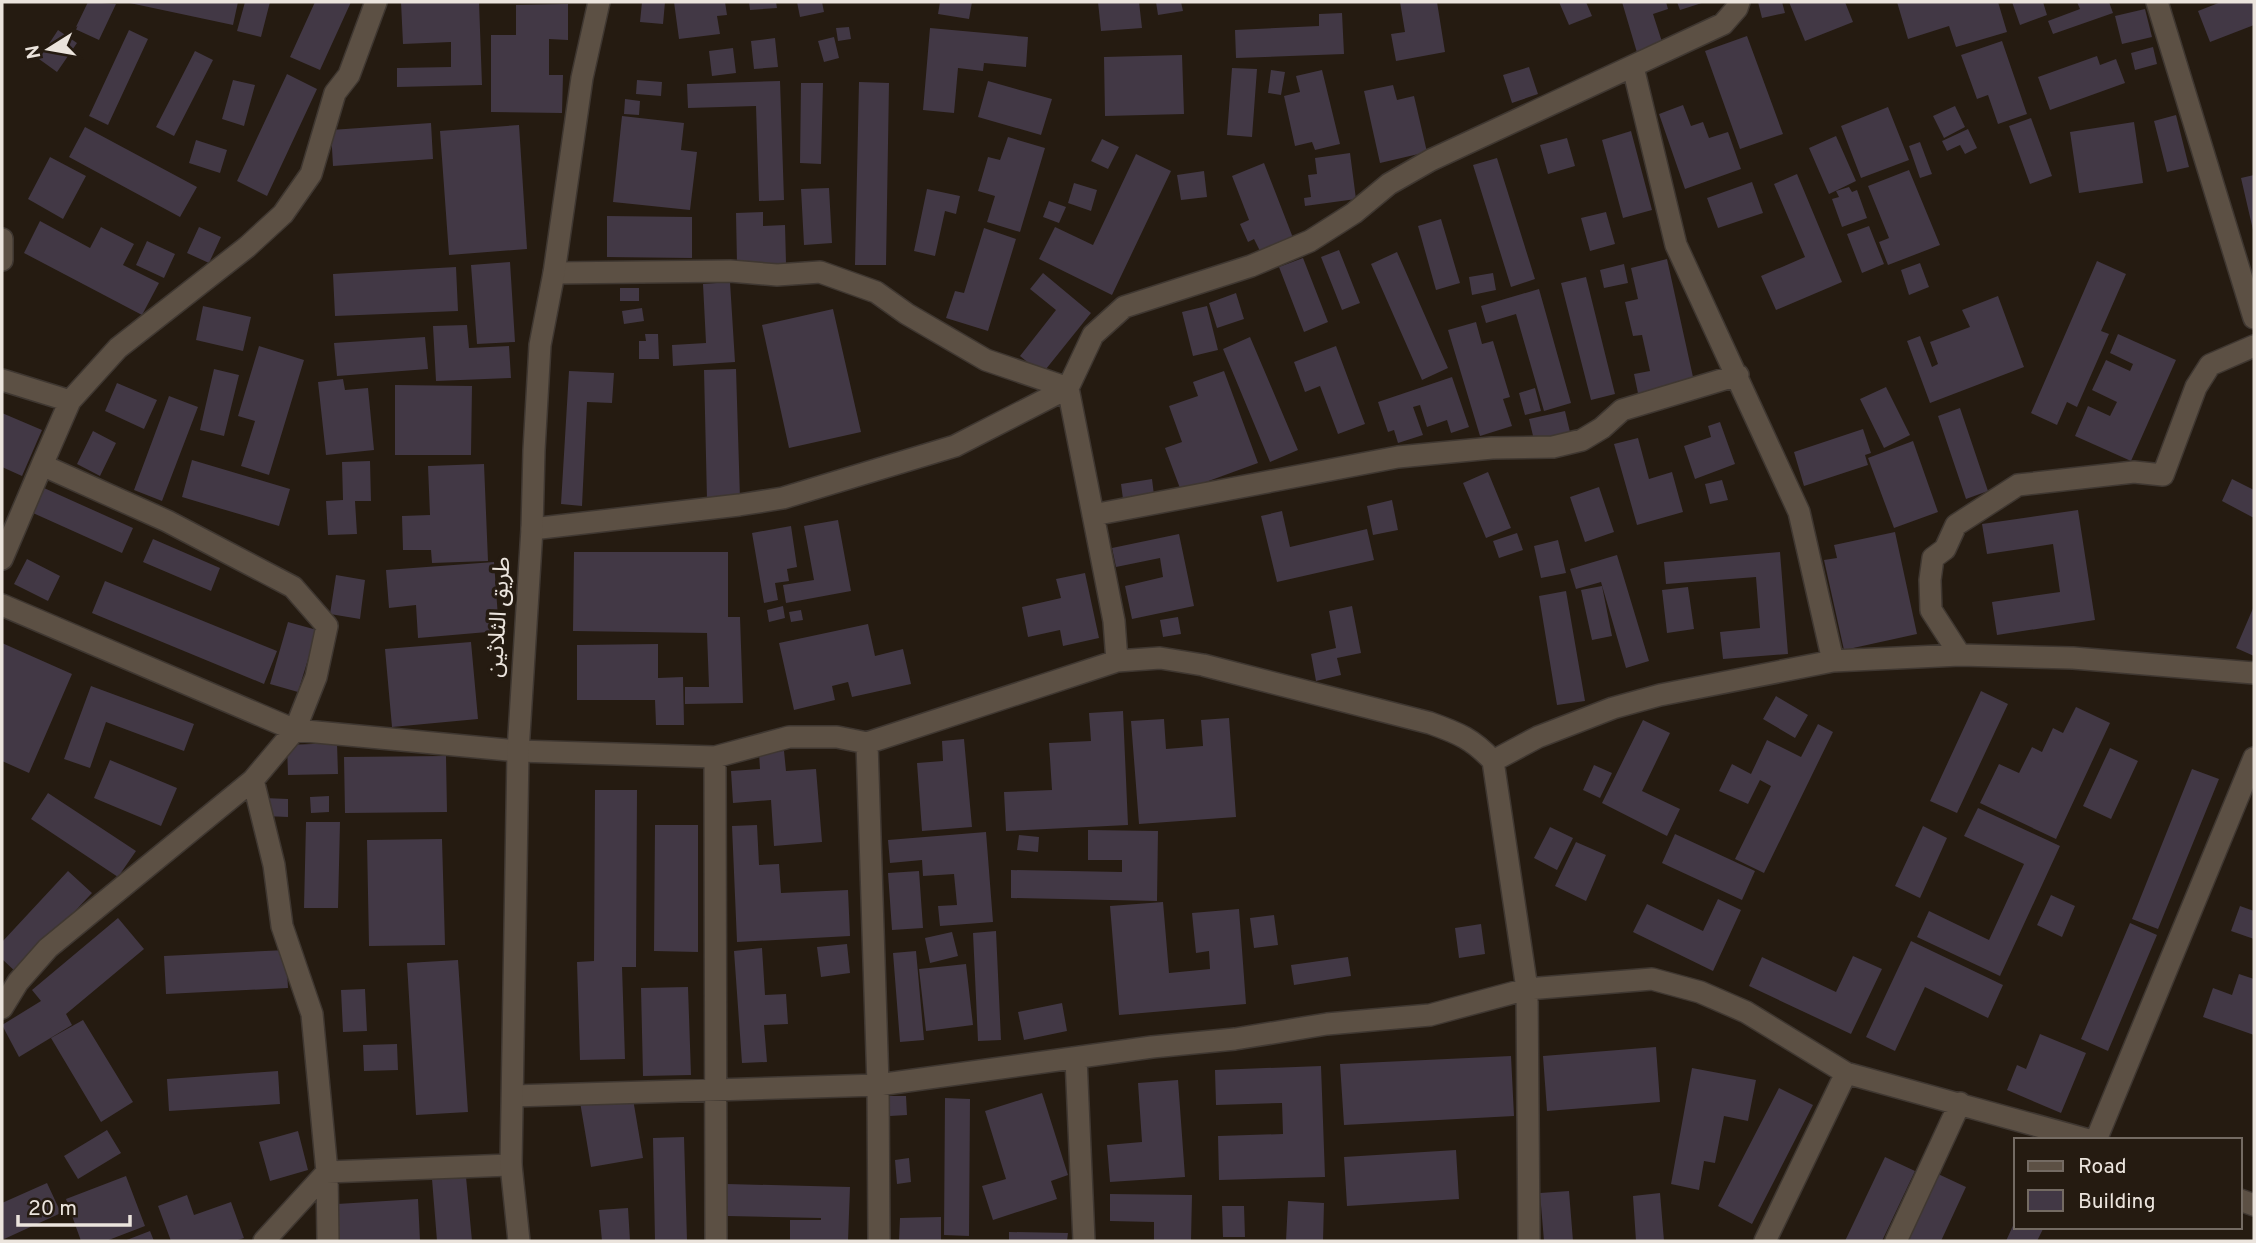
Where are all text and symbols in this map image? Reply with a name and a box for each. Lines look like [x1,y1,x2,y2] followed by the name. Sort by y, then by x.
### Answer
[14,14,84,84] north arrow
[21,43,47,61] text: N
[481,556,519,678] street label: طريق الثلاثين
[2014,1138,2242,1229] legend
[2078,1154,2127,1181] text: Road
[18,1184,130,1228] scale bar
[2078,1189,2156,1216] text: Building
[28,1196,77,1223] text: 20 m

